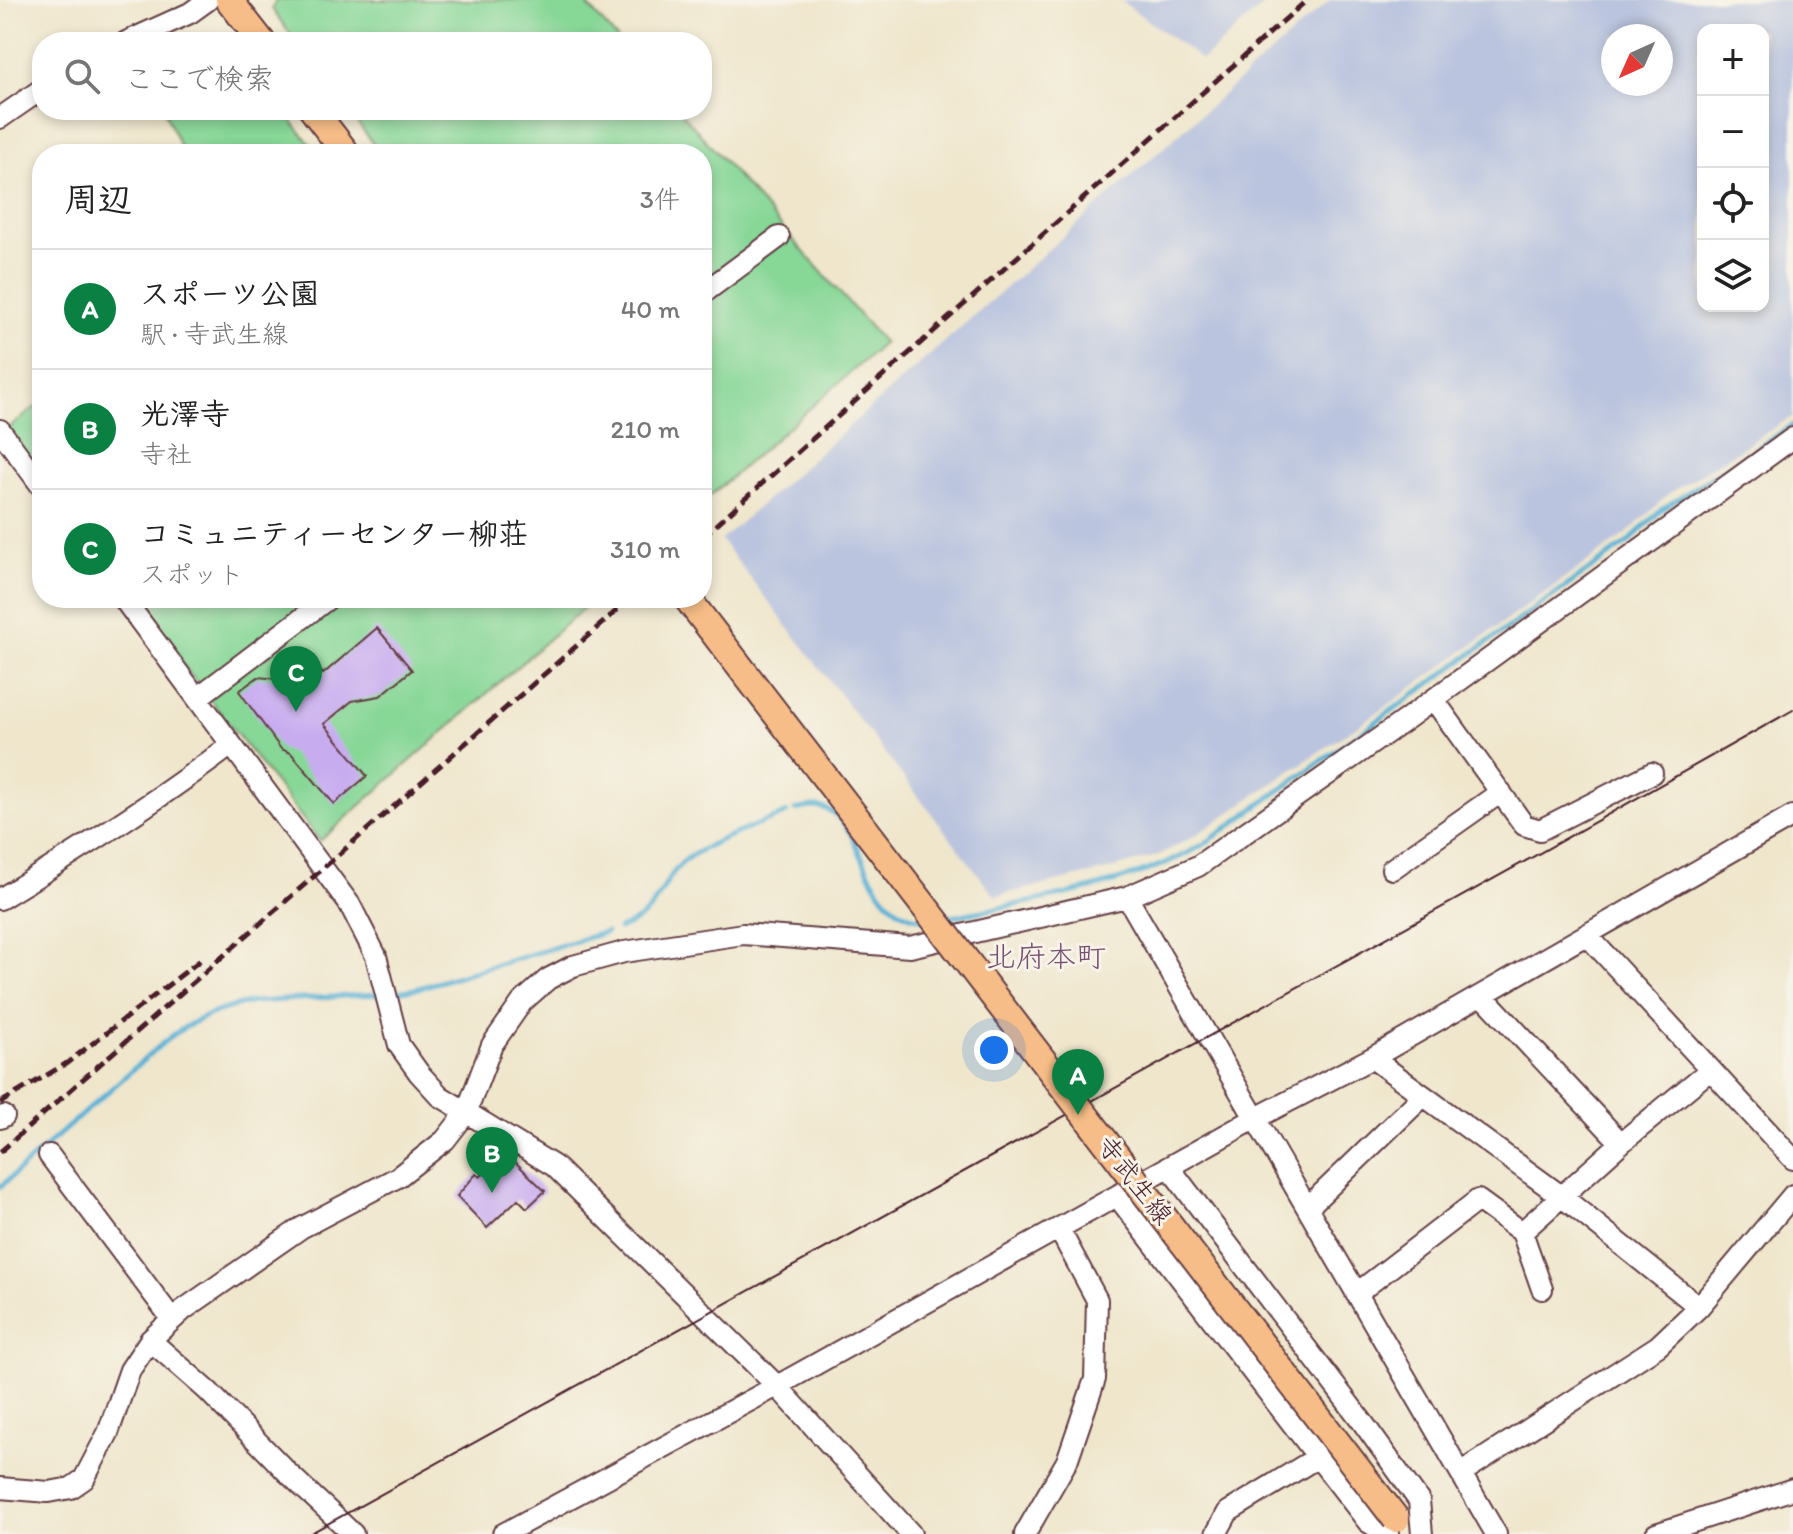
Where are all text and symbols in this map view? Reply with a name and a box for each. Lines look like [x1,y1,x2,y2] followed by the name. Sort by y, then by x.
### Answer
[1601,24,1673,96] north arrow
[1697,24,1769,312] map controls
[1697,24,1769,96] button: +
[32,32,712,120] search box
[60,54,104,98] icon: search
[124,60,274,97] text: ここで検索
[1697,96,1769,168] button: −
[1697,168,1769,240] button: locate
[64,179,132,220] text: 周辺
[640,183,680,215] text: 3件
[1697,240,1769,312] button: layers
[140,275,319,312] text: スポーツ公園
[82,293,98,325] text: A
[621,293,680,325] text: 40 m
[140,318,288,350] text: 駅 · 寺武生線
[140,395,230,432] text: 光澤寺
[82,413,98,445] text: B
[611,413,680,445] text: 210 m
[140,438,192,470] text: 寺社
[140,515,528,552] text: コミュニティーセンター柳荘
[82,533,98,565] text: C
[610,533,680,565] text: 310 m
[140,558,244,590] text: スポット
[270,646,322,712] pin: C
[986,938,1106,975] district label: 北府本町
[974,1030,1014,1070] your location
[1052,1049,1104,1115] pin: A
[466,1127,518,1193] pin: B
[1090,1129,1180,1231] street label: 寺武生線

